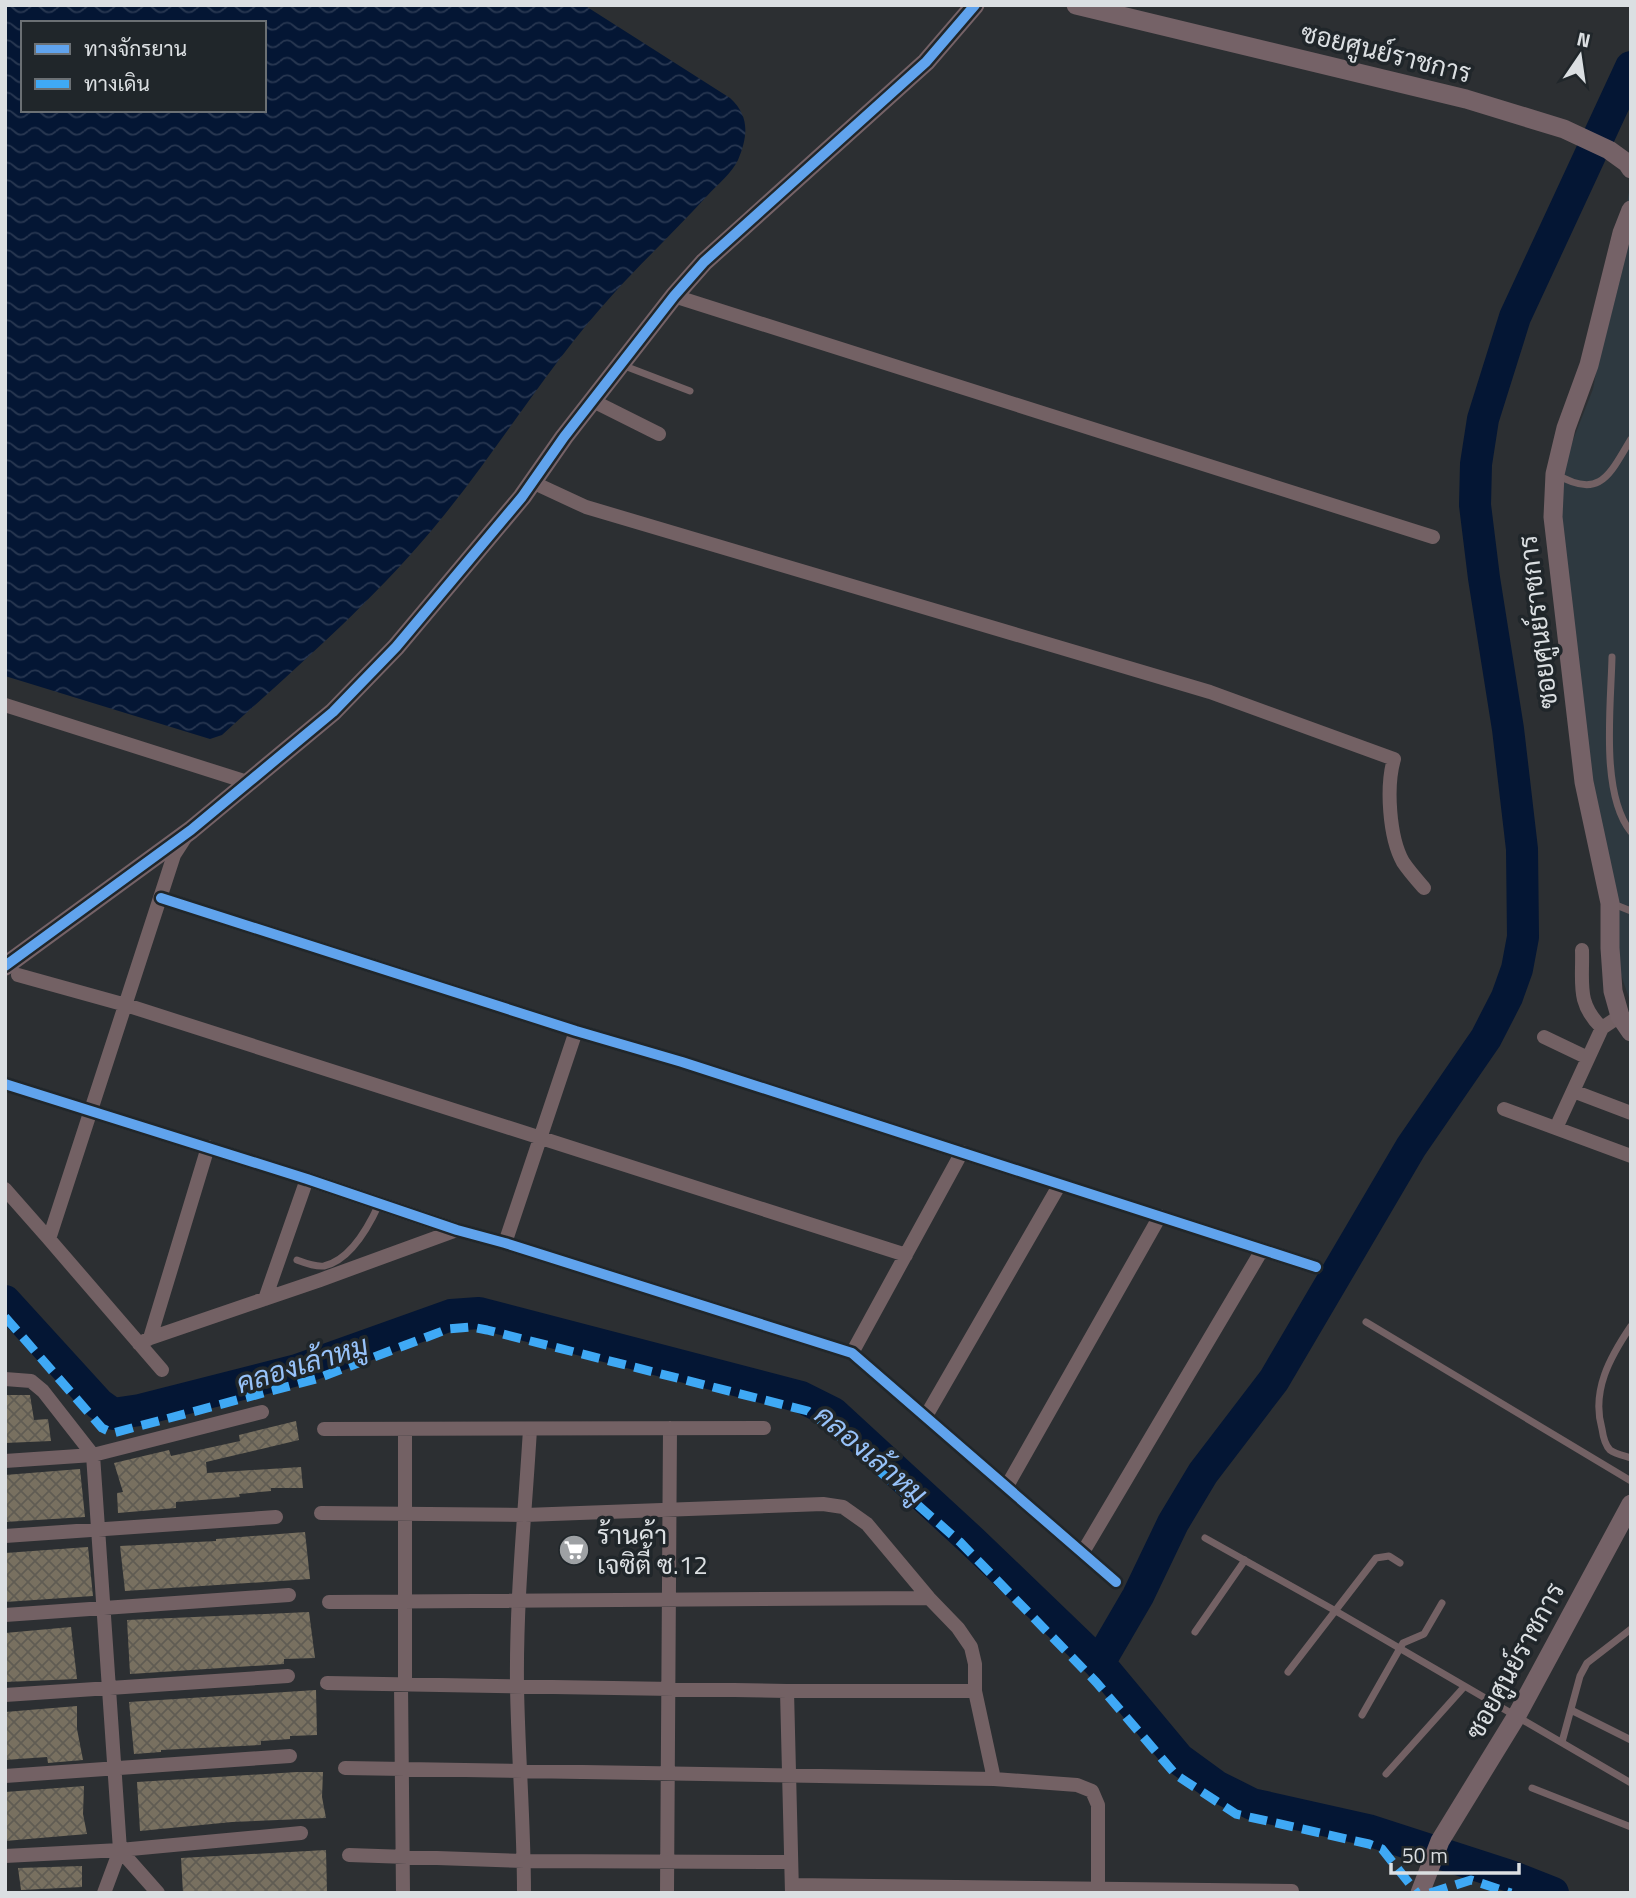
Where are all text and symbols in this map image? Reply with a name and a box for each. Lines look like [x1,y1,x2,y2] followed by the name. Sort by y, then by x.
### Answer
[1297,13,1475,93] street label: ซอยศูนย์ราชการ
[21,21,266,112] legend
[1545,21,1615,91] north arrow
[1574,23,1594,55] text: N
[84,32,187,64] text: ทางจักรยาน
[84,67,150,99] text: ทางเดิน
[1508,533,1567,711] street label: ซอยศูนย์ราชการ
[231,1323,373,1404] water label: คลองเล้าหมู
[805,1394,937,1514] water label: คลองเล้าหมู
[597,1515,708,1584] place label: ร้านค้า เจซิตี้ ซ.12
[557,1533,591,1567] supermarket icon: ร้านค้า เจซิตี้ ซ.12
[1455,1575,1574,1746] street label: ซอยศูนย์ราชการ
[1391,1832,1519,1876] scale bar
[1402,1839,1448,1871] text: 50 m

